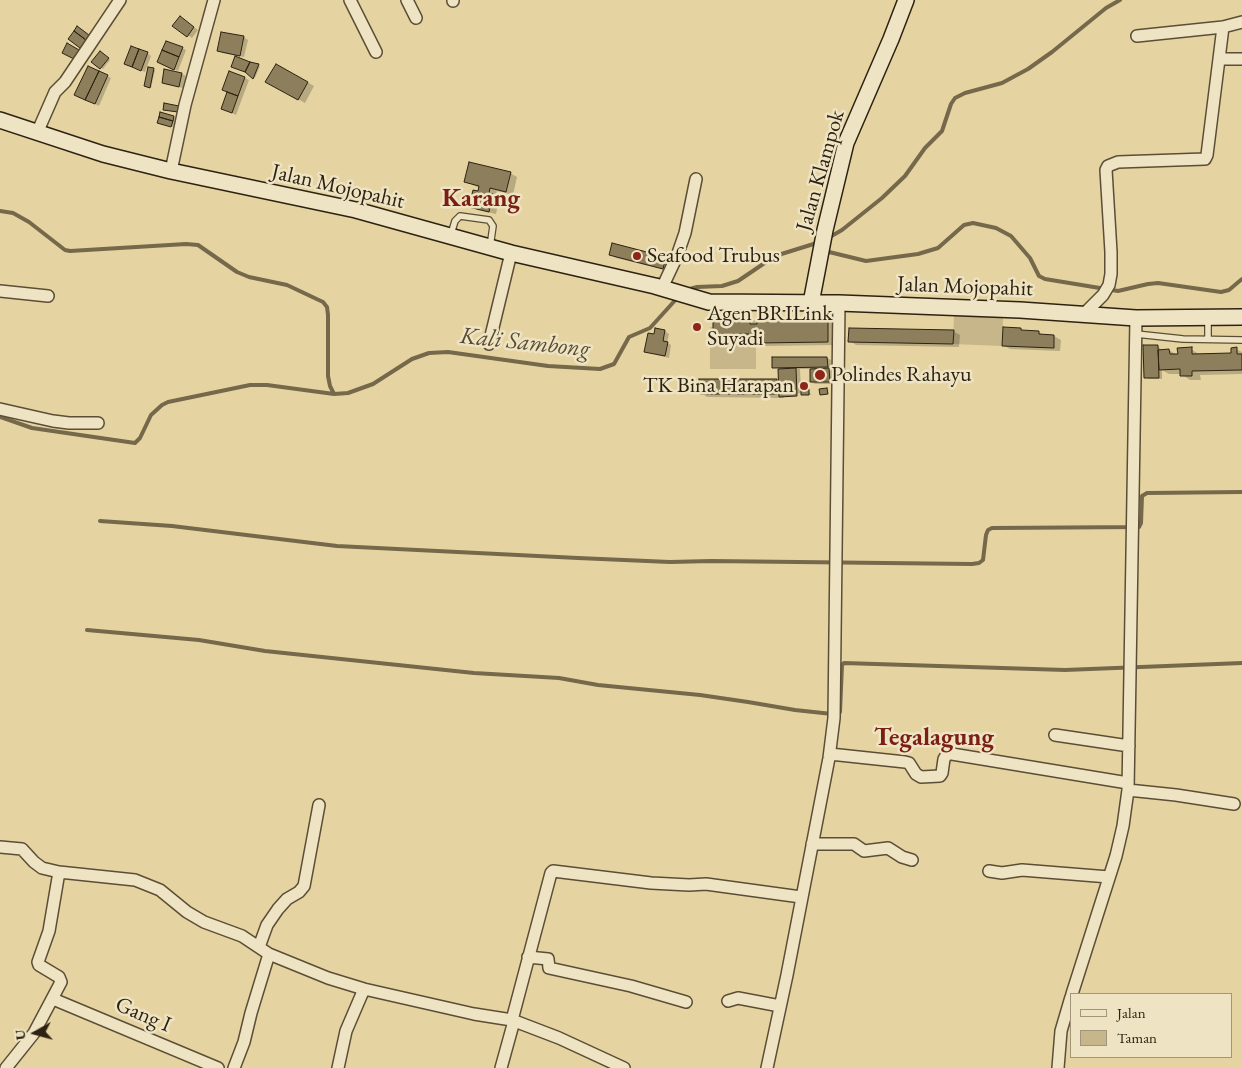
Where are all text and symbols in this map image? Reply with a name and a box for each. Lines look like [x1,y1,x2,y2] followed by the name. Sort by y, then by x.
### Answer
[791,107,851,235] street label: Jalan Klampok
[269,159,407,215] street label: Jalan Mojopahit
[442,184,520,214] district label: Karang
[647,243,780,269] place label: Seafood Trubus
[631,250,643,262] marker: Seafood Trubus
[897,271,1033,303] street label: Jalan Mojopahit
[707,301,833,352] place label: Agen BRILink Suyadi
[691,321,703,333] marker: Agen BRILink Suyadi
[459,322,591,364] water label: Kali Sambong
[831,362,972,388] place label: Polindes Rahayu
[813,368,827,382] marker: Polindes Rahayu
[643,373,794,399] place label: TK Bina Harapan
[798,380,810,392] marker: TK Bina Harapan
[874,723,994,753] district label: Tegalagung
[111,992,175,1038] street label: Gang I
[1070,993,1232,1058] legend
[1117,1003,1146,1022] text: Jalan
[10,1008,60,1058] north arrow
[1117,1028,1157,1047] text: Taman
[11,1029,30,1041] text: U

